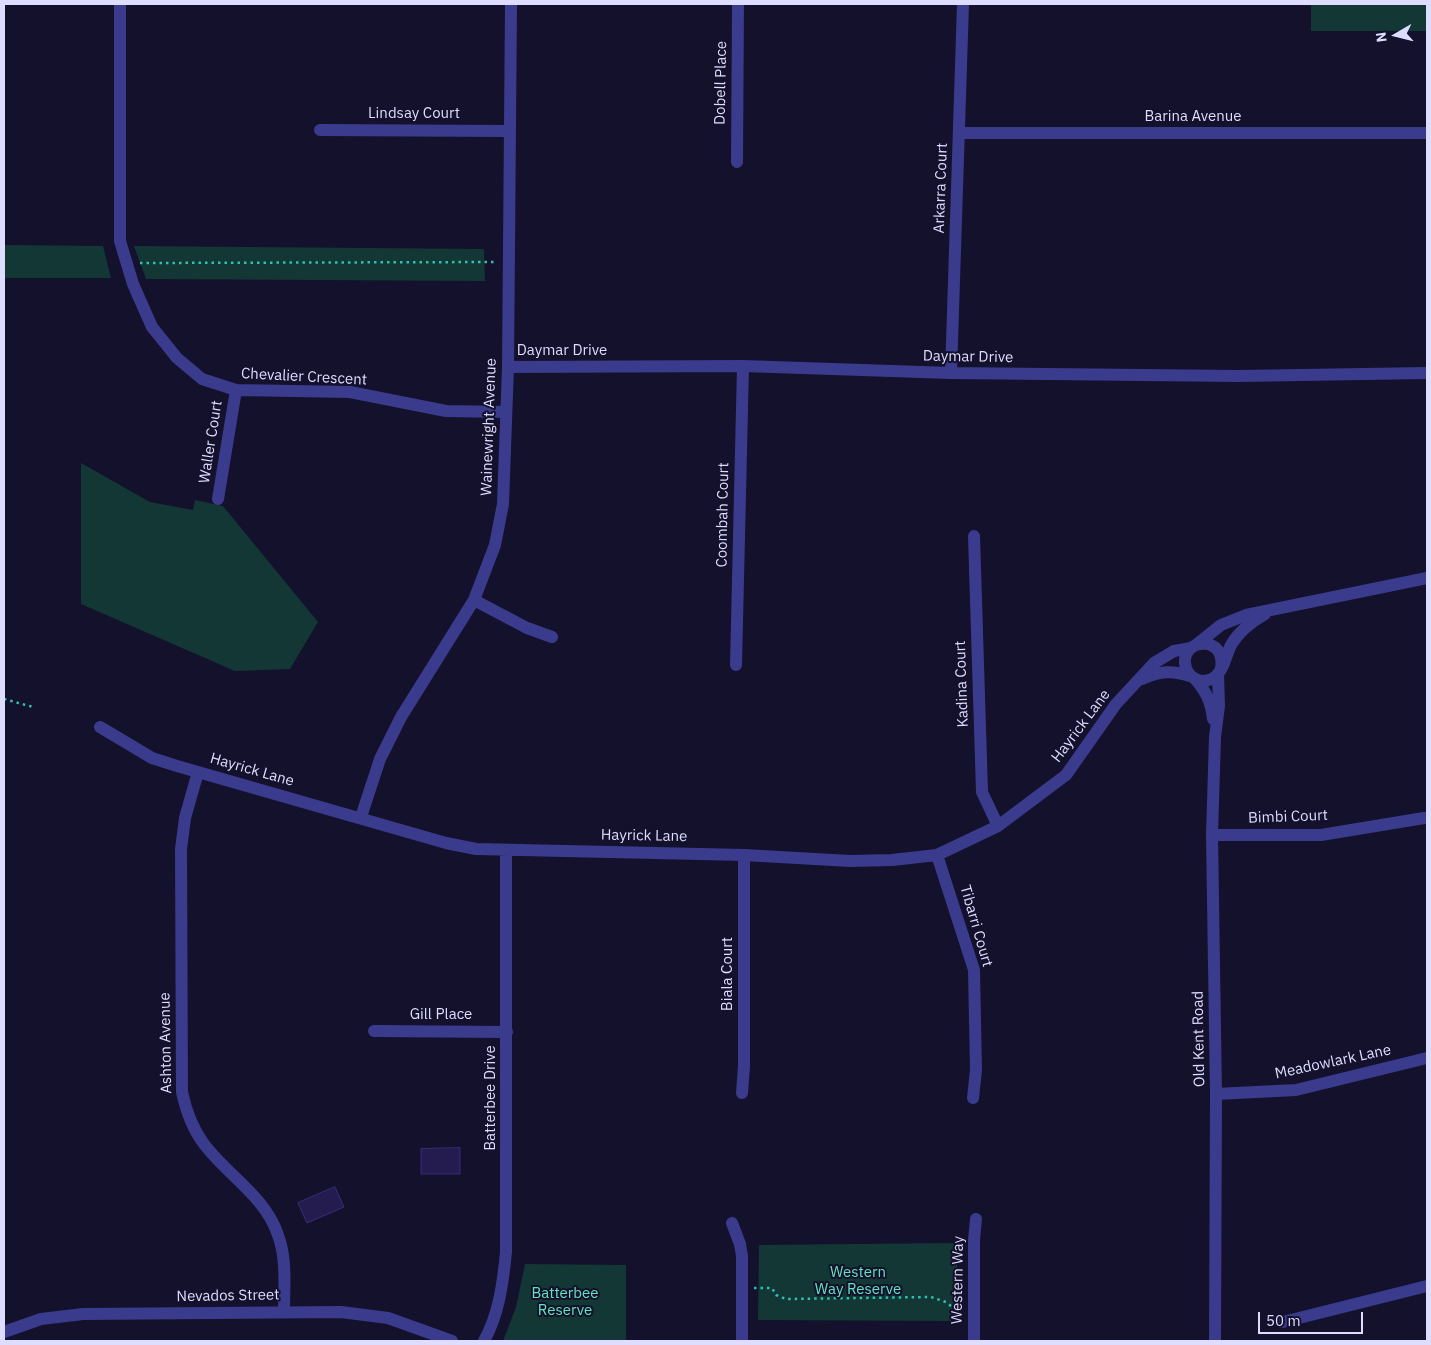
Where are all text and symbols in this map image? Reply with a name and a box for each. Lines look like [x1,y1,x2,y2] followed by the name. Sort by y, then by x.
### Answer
[1371,10,1421,60] north arrow
[1372,31,1391,43] text: N
[711,41,731,125] street label: Dobell Place
[368,105,460,123] street label: Lindsay Court
[1144,108,1242,126] street label: Barina Avenue
[930,142,952,234] street label: Arkarra Court
[517,342,607,360] street label: Daymar Drive
[923,347,1013,367] street label: Daymar Drive
[478,358,500,496] street label: Wainewright Avenue
[241,365,367,389] street label: Chevalier Crescent
[196,399,226,485] street label: Waller Court
[713,462,733,568] street label: Coombah Court
[951,640,973,728] street label: Kadina Court
[1048,686,1114,766] street label: Hayrick Lane
[208,749,296,791] street label: Hayrick Lane
[1248,807,1328,827] street label: Bimbi Court
[601,826,687,846] street label: Hayrick Lane
[956,883,996,969] street label: Tibarri Court
[719,937,737,1011] street label: Biala Court
[1189,991,1209,1087] street label: Old Kent Road
[156,992,176,1094] street label: Ashton Avenue
[410,1006,472,1024] street label: Gill Place
[1273,1041,1393,1083] street label: Meadowlark Lane
[482,1045,500,1151] street label: Batterbee Drive
[948,1236,968,1324] street label: Western Way
[815,1264,901,1299] park label: Western Way Reserve
[531,1285,599,1320] park label: Batterbee Reserve
[176,1286,280,1306] street label: Nevados Street
[1261,1302,1366,1334] scale bar
[1266,1311,1301,1330] text: 50 m

